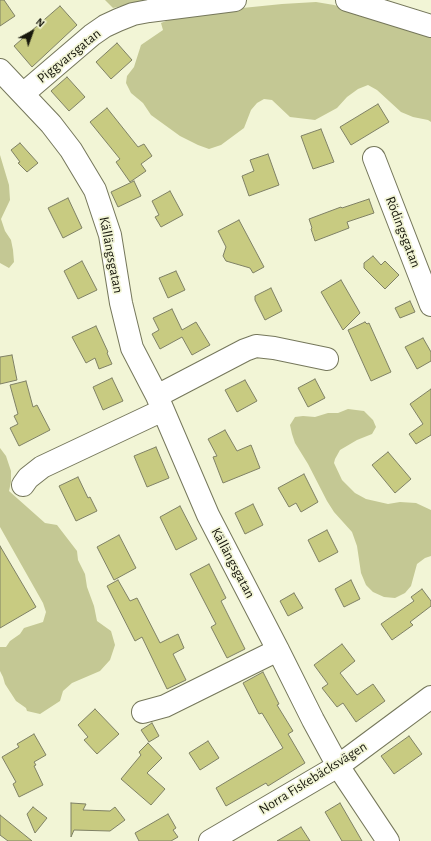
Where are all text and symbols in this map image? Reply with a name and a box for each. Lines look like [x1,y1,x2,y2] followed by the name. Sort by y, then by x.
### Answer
[12,12,52,52] north arrow
[34,16,47,29] text: N
[34,25,104,87] street label: Piggvarsgatan
[382,194,424,270] street label: Rödingsgatan
[95,215,127,295] street label: Källängsgatan
[207,525,259,601] street label: Källängsgatan
[256,738,370,818] street label: Norra Fiskebäcksvägen

